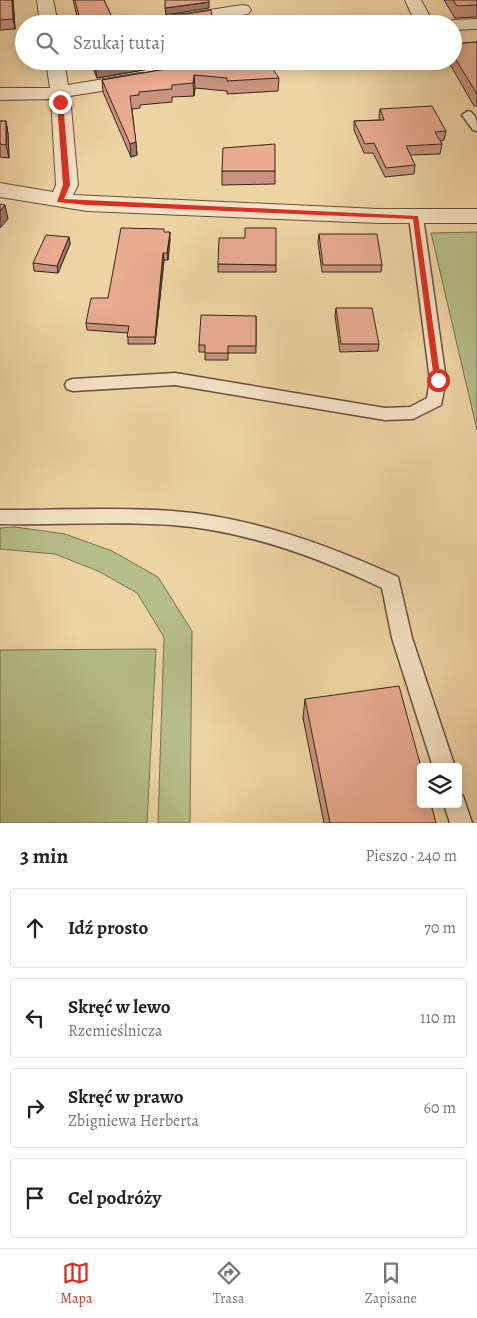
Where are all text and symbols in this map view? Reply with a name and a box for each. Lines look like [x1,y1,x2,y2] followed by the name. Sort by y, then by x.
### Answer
[15,15,462,70] search box
[33,29,61,57] icon: search
[73,30,165,56] text: Szukaj tutaj
[49,91,72,114] route end
[427,369,450,392] route start
[417,763,462,808] map controls
[417,763,462,808] button: layers
[20,842,68,870] text: 3 min
[366,845,457,867] text: Pieszo · 240 m
[21,914,49,942] icon: ahead
[68,915,148,941] text: Idź prosto
[424,917,456,939] text: 70 m
[68,994,171,1020] text: Skręć w lewo
[21,1004,49,1032] icon: left
[420,1007,456,1029] text: 110 m
[68,1020,163,1042] text: Rzemieślnicza
[68,1084,183,1110] text: Skręć w prawo
[21,1094,49,1122] icon: right
[424,1097,456,1119] text: 60 m
[68,1110,199,1132] text: Zbigniewa Herberta
[21,1184,49,1212] icon: arrive
[68,1185,161,1211] text: Cel podróży
[60,1259,92,1308] tab: Mapa
[213,1259,244,1308] tab: Trasa
[365,1259,417,1308] tab: Zapisane

